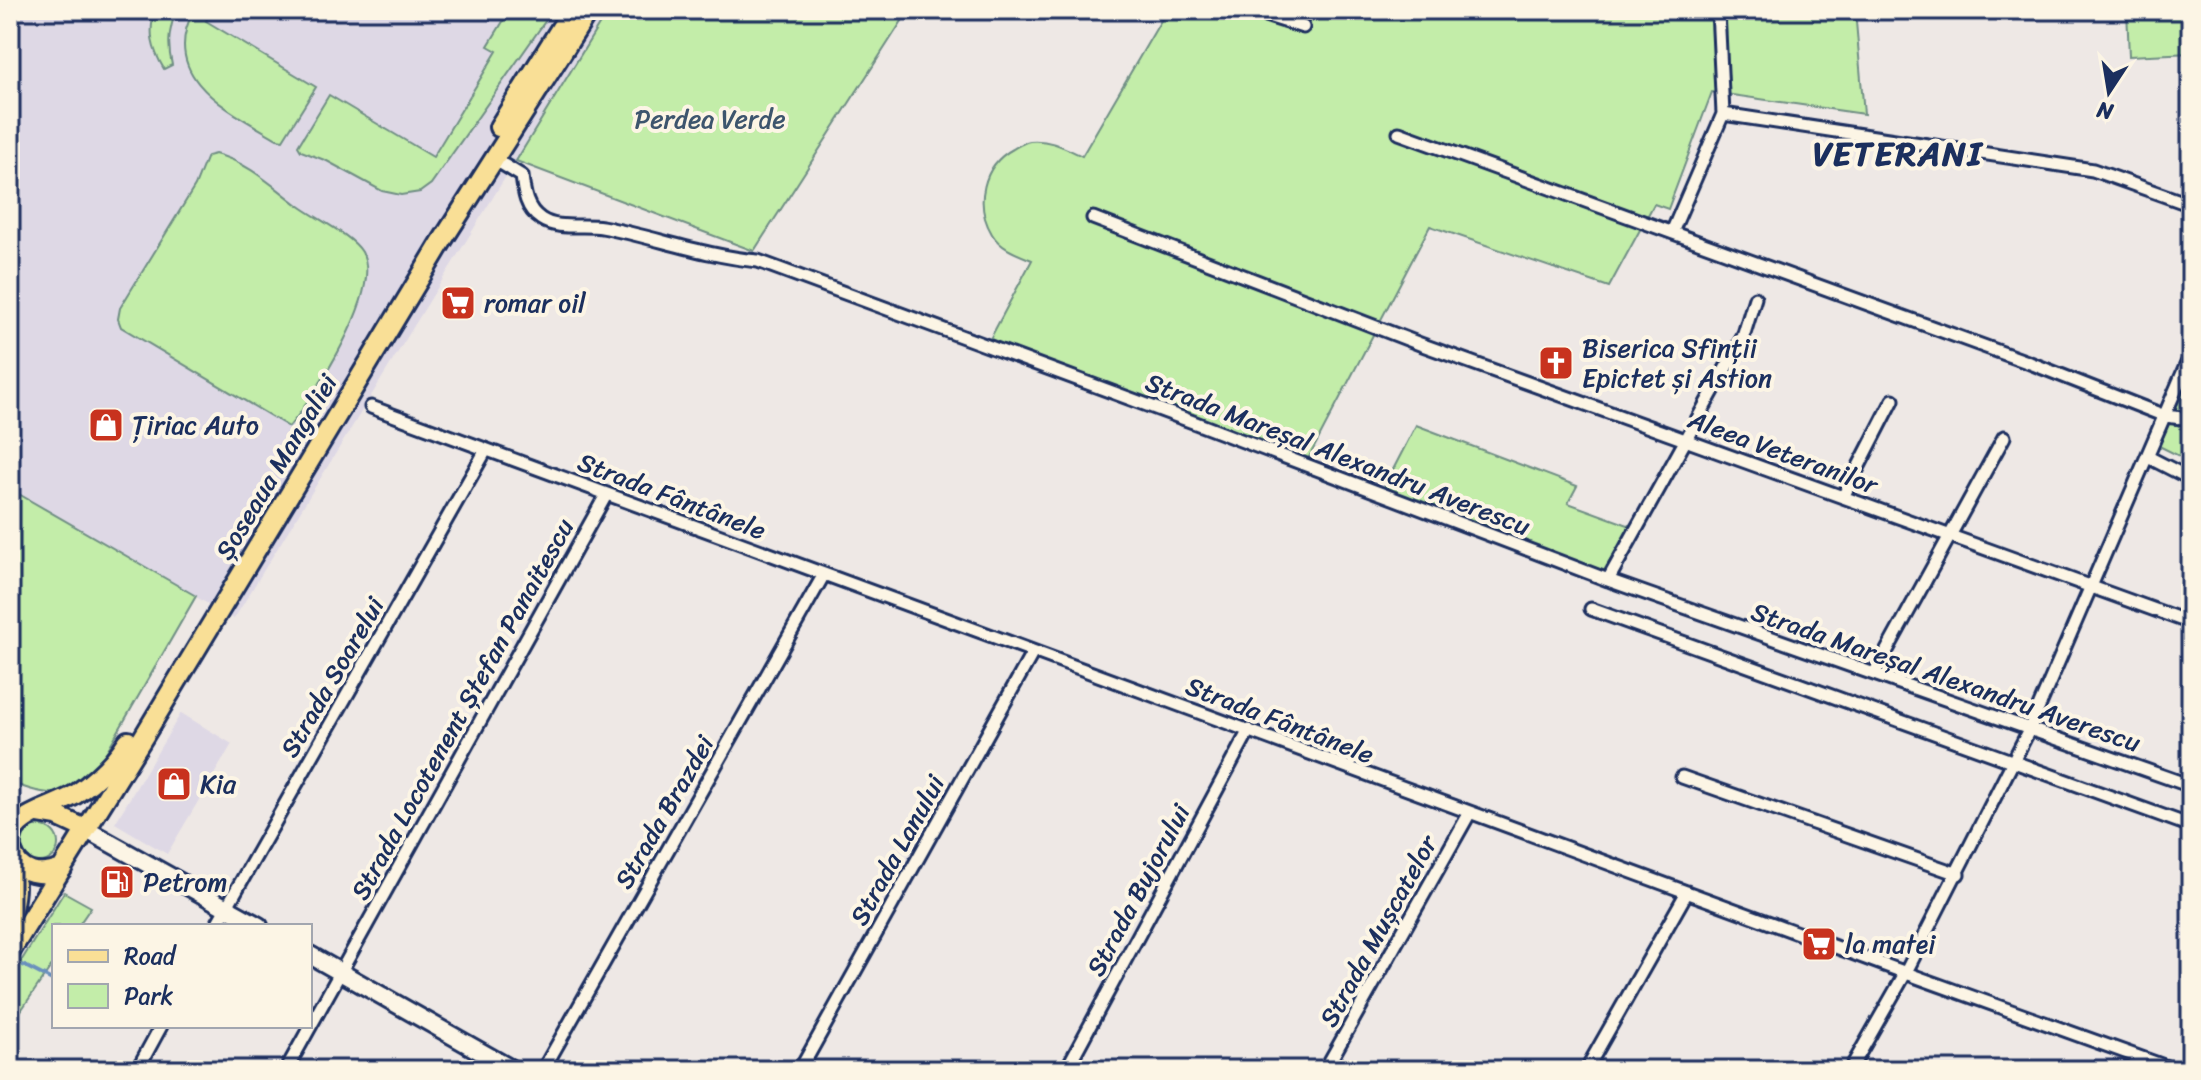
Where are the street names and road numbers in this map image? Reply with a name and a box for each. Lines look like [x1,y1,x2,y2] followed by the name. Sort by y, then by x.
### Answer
[1139,359,1537,549] street label: Strada Mareșal Alexandru Averescu
[202,364,350,569] street label: Șoseaua Mangaliei
[1681,396,1886,508] street label: Aleea Veteranilor
[571,439,773,553] street label: Strada Fântânele
[337,509,587,909] street label: Strada Locotenent Ștefan Panaitescu
[267,587,397,766] street label: Strada Soarelui
[1745,589,2147,765] street label: Strada Mareșal Alexandru Averescu
[1179,663,1381,777] street label: Strada Fântânele
[601,725,727,898] street label: Strada Brazdei
[837,765,958,934] street label: Strada Lanului
[1073,795,1203,985] street label: Strada Bujorului
[1306,825,1451,1036] street label: Strada Mușcatelor

